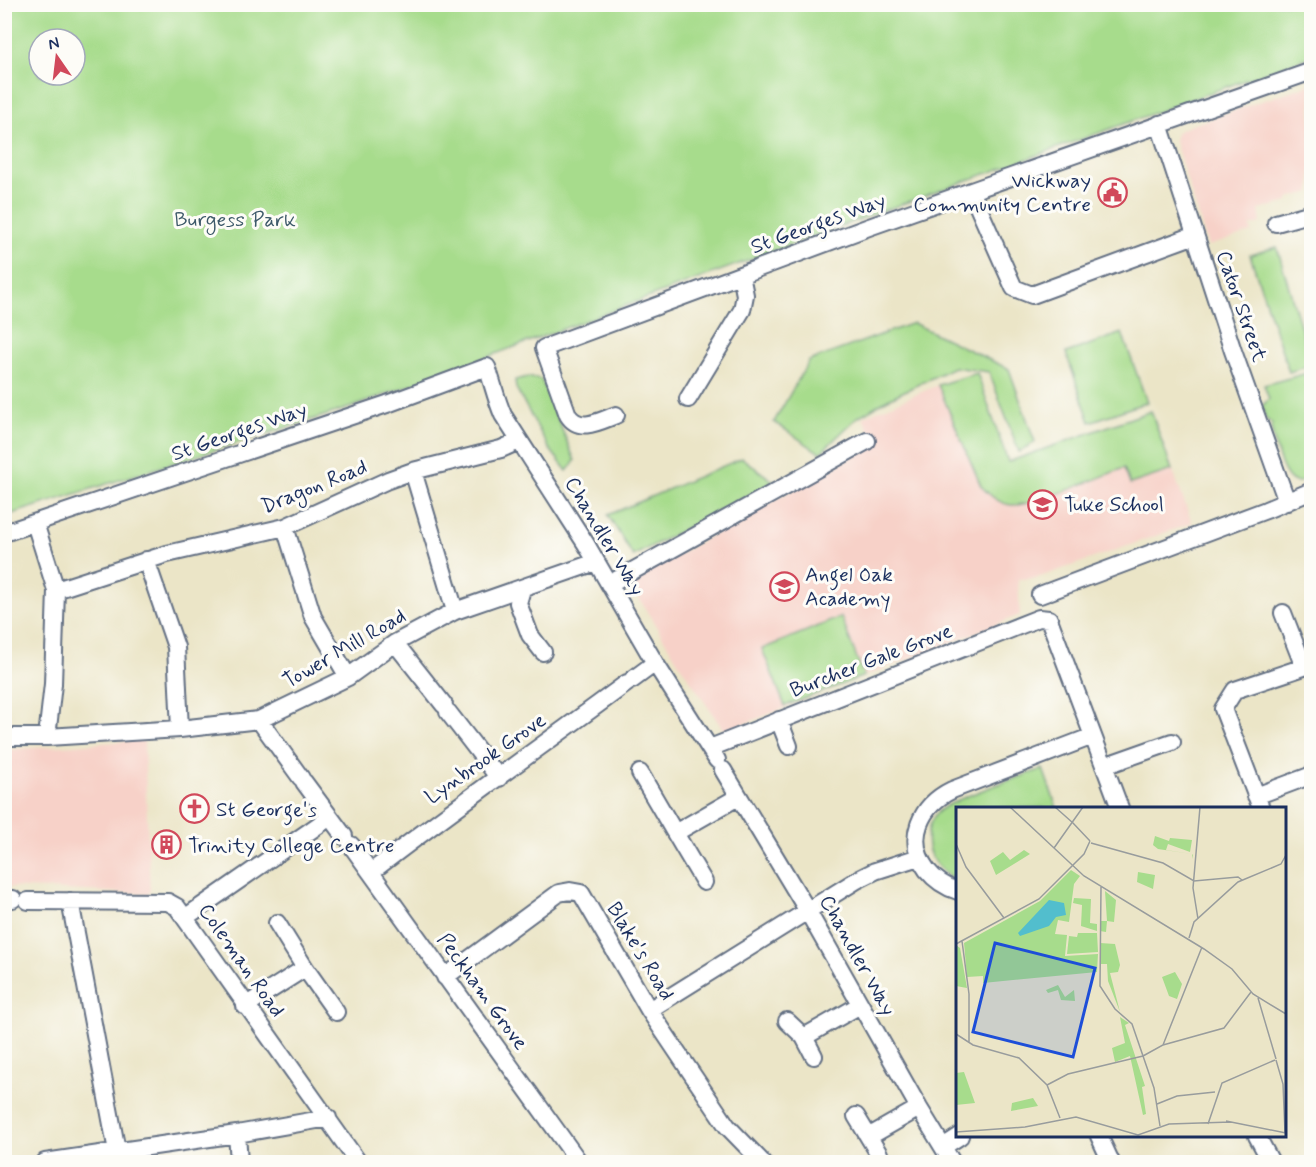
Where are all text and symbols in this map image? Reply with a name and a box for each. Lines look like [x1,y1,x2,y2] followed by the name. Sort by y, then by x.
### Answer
[27,27,87,87] north arrow
[46,32,61,55] text: N
[913,167,1091,219] place label: Wickway Community Centre
[1096,176,1128,208] public building icon: Wickway Community Centre
[747,187,890,263] street label: St Georges Way
[174,206,296,235] park label: Burgess Park
[1209,247,1273,366] street label: Cator Street
[168,396,311,470] street label: St Georges Way
[257,453,372,522] street label: Dragon Road
[558,472,651,601] street label: Chandler Way
[1027,488,1059,520] school or university icon: Tuke School
[1064,491,1164,519] place label: Tuke School
[805,561,893,613] place label: Angel Oak Academy
[768,570,800,602] school or university icon: Angel Oak Academy
[278,602,411,695] street label: Tower Mill Road
[786,617,957,705] street label: Burcher Gale Grove
[419,707,552,811] street label: Lynbrook Grove
[179,793,211,825] church icon: St George's
[216,796,317,826] place label: St George's
[956,807,1286,1137] inset map
[151,829,183,861] building icon: Trinity College Centre
[188,832,395,861] place label: Trinity College Centre
[812,890,902,1021] street label: Chandler Way
[600,897,681,1006] street label: Blake's Road
[192,898,291,1023] street label: Coleman Road
[430,927,534,1056] street label: Peckham Grove

